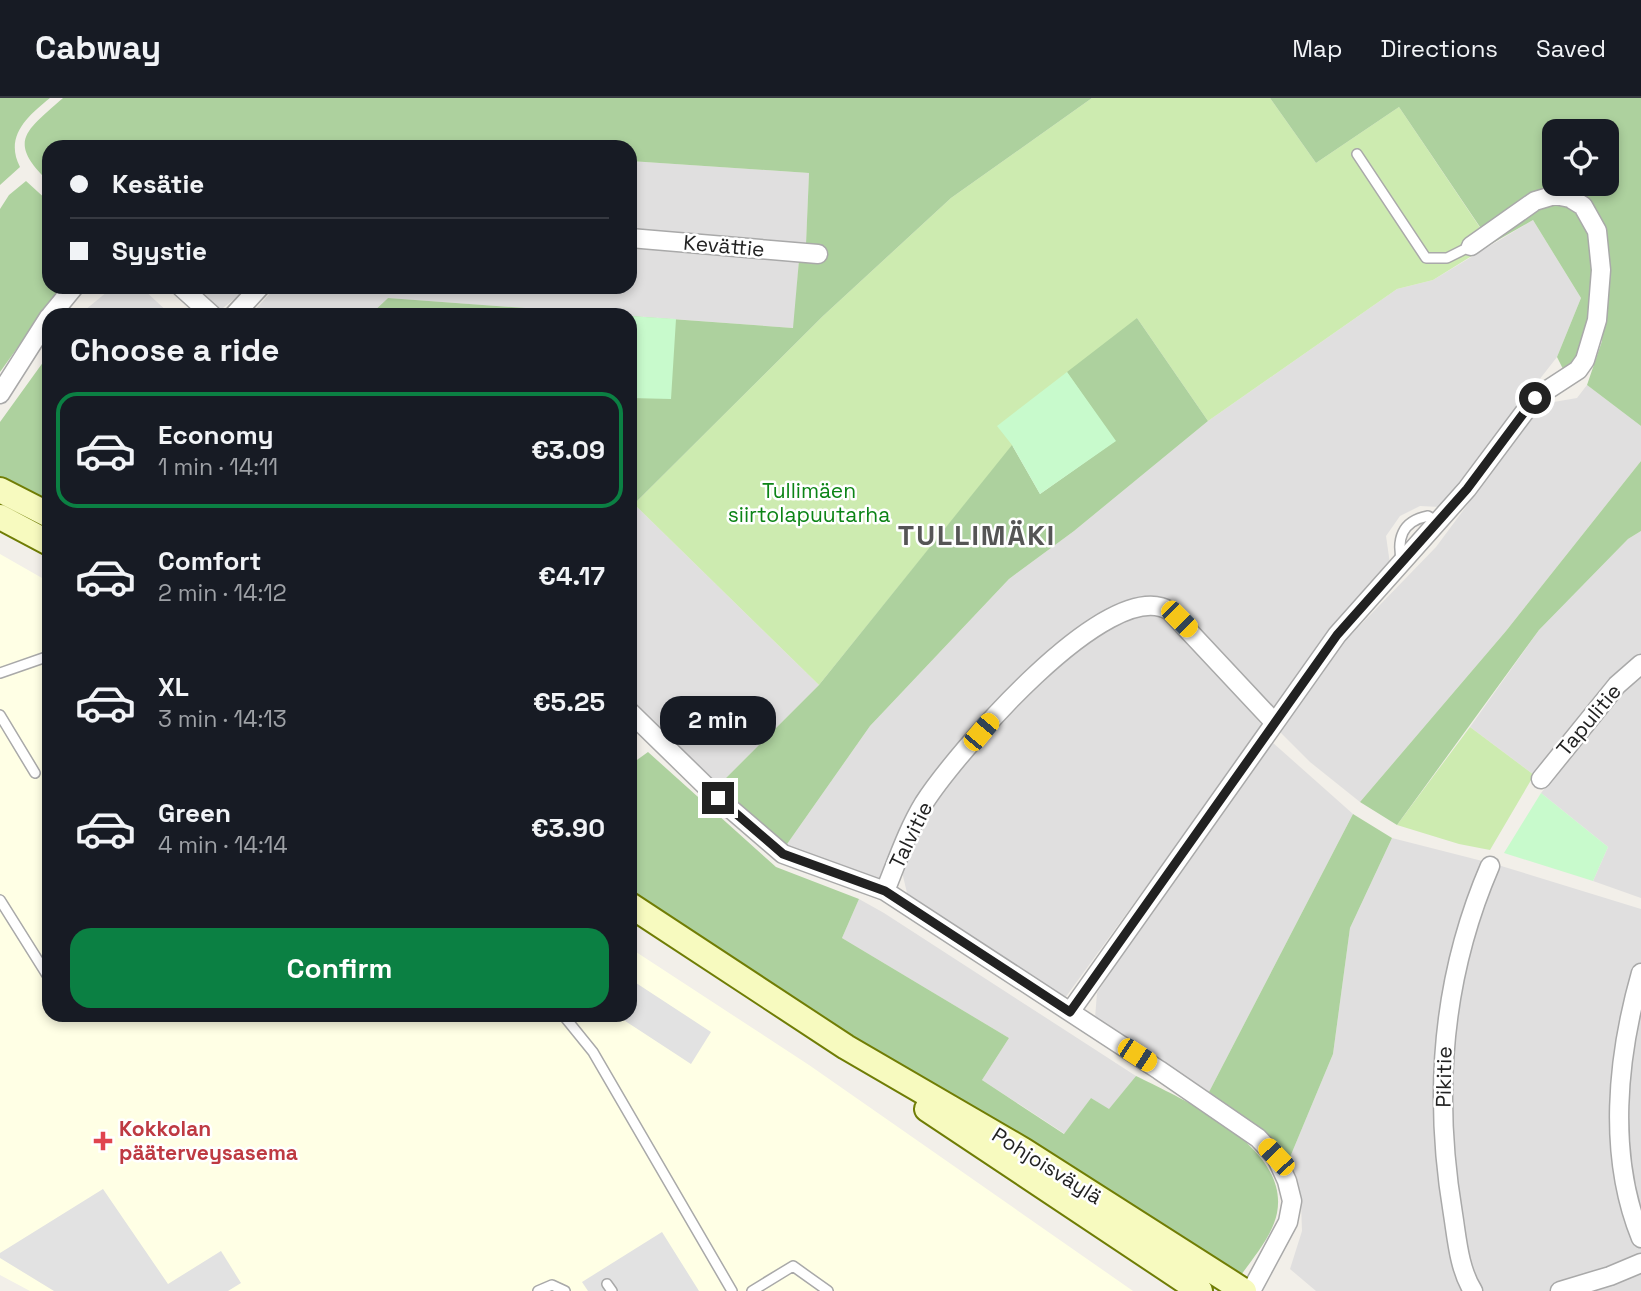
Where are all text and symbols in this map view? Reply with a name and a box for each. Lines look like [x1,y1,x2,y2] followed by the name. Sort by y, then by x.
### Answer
[35,27,161,69] text: Cabway
[1292,33,1342,64] text: Map
[1380,33,1498,64] text: Directions
[1536,33,1606,64] text: Saved
[1542,119,1619,196] map controls
[1542,119,1619,196] button: locate
[112,167,204,201] text: Kesätie
[682,229,766,263] street label: Kevättie
[112,234,207,268] text: Syystie
[70,330,280,370] text: Choose a ride
[1519,382,1551,414] route start
[158,418,274,452] text: Economy
[74,419,137,482] icon: car
[531,433,605,467] text: €3.09
[158,452,278,482] text: 1 min · 14:11
[728,477,890,528] park label: Tullimäen siirtolapuutarha
[898,517,1056,553] district label: TULLIMÄKI
[158,544,261,578] text: Comfort
[74,545,137,608] icon: car
[538,559,605,593] text: €4.17
[158,578,287,608] text: 2 min · 14:12
[1157,597,1202,641] car
[158,670,189,704] text: XL
[74,671,137,734] icon: car
[1550,678,1627,761] street label: Tapulitie
[533,685,605,719] text: €5.25
[660,696,776,746] callout: 2 min
[158,704,287,734] text: 3 min · 14:13
[688,705,748,735] text: 2 min
[960,709,1003,755] car
[702,782,734,814] route end
[158,796,231,830] text: Green
[74,797,137,860] icon: car
[883,797,938,873] street label: Talvitie
[531,811,605,845] text: €3.90
[158,830,288,860] text: 4 min · 14:14
[70,928,609,1008] button: Confirm
[1114,1035,1161,1075] car
[1429,1046,1458,1108] street label: Pikitie
[119,1115,298,1166] place label: Kokkolan pääterveysasema
[987,1121,1107,1210] street label: Pohjoisväylä
[93,1131,113,1151] marker: Kokkolan pääterveysasema
[1254,1134,1299,1180] car

